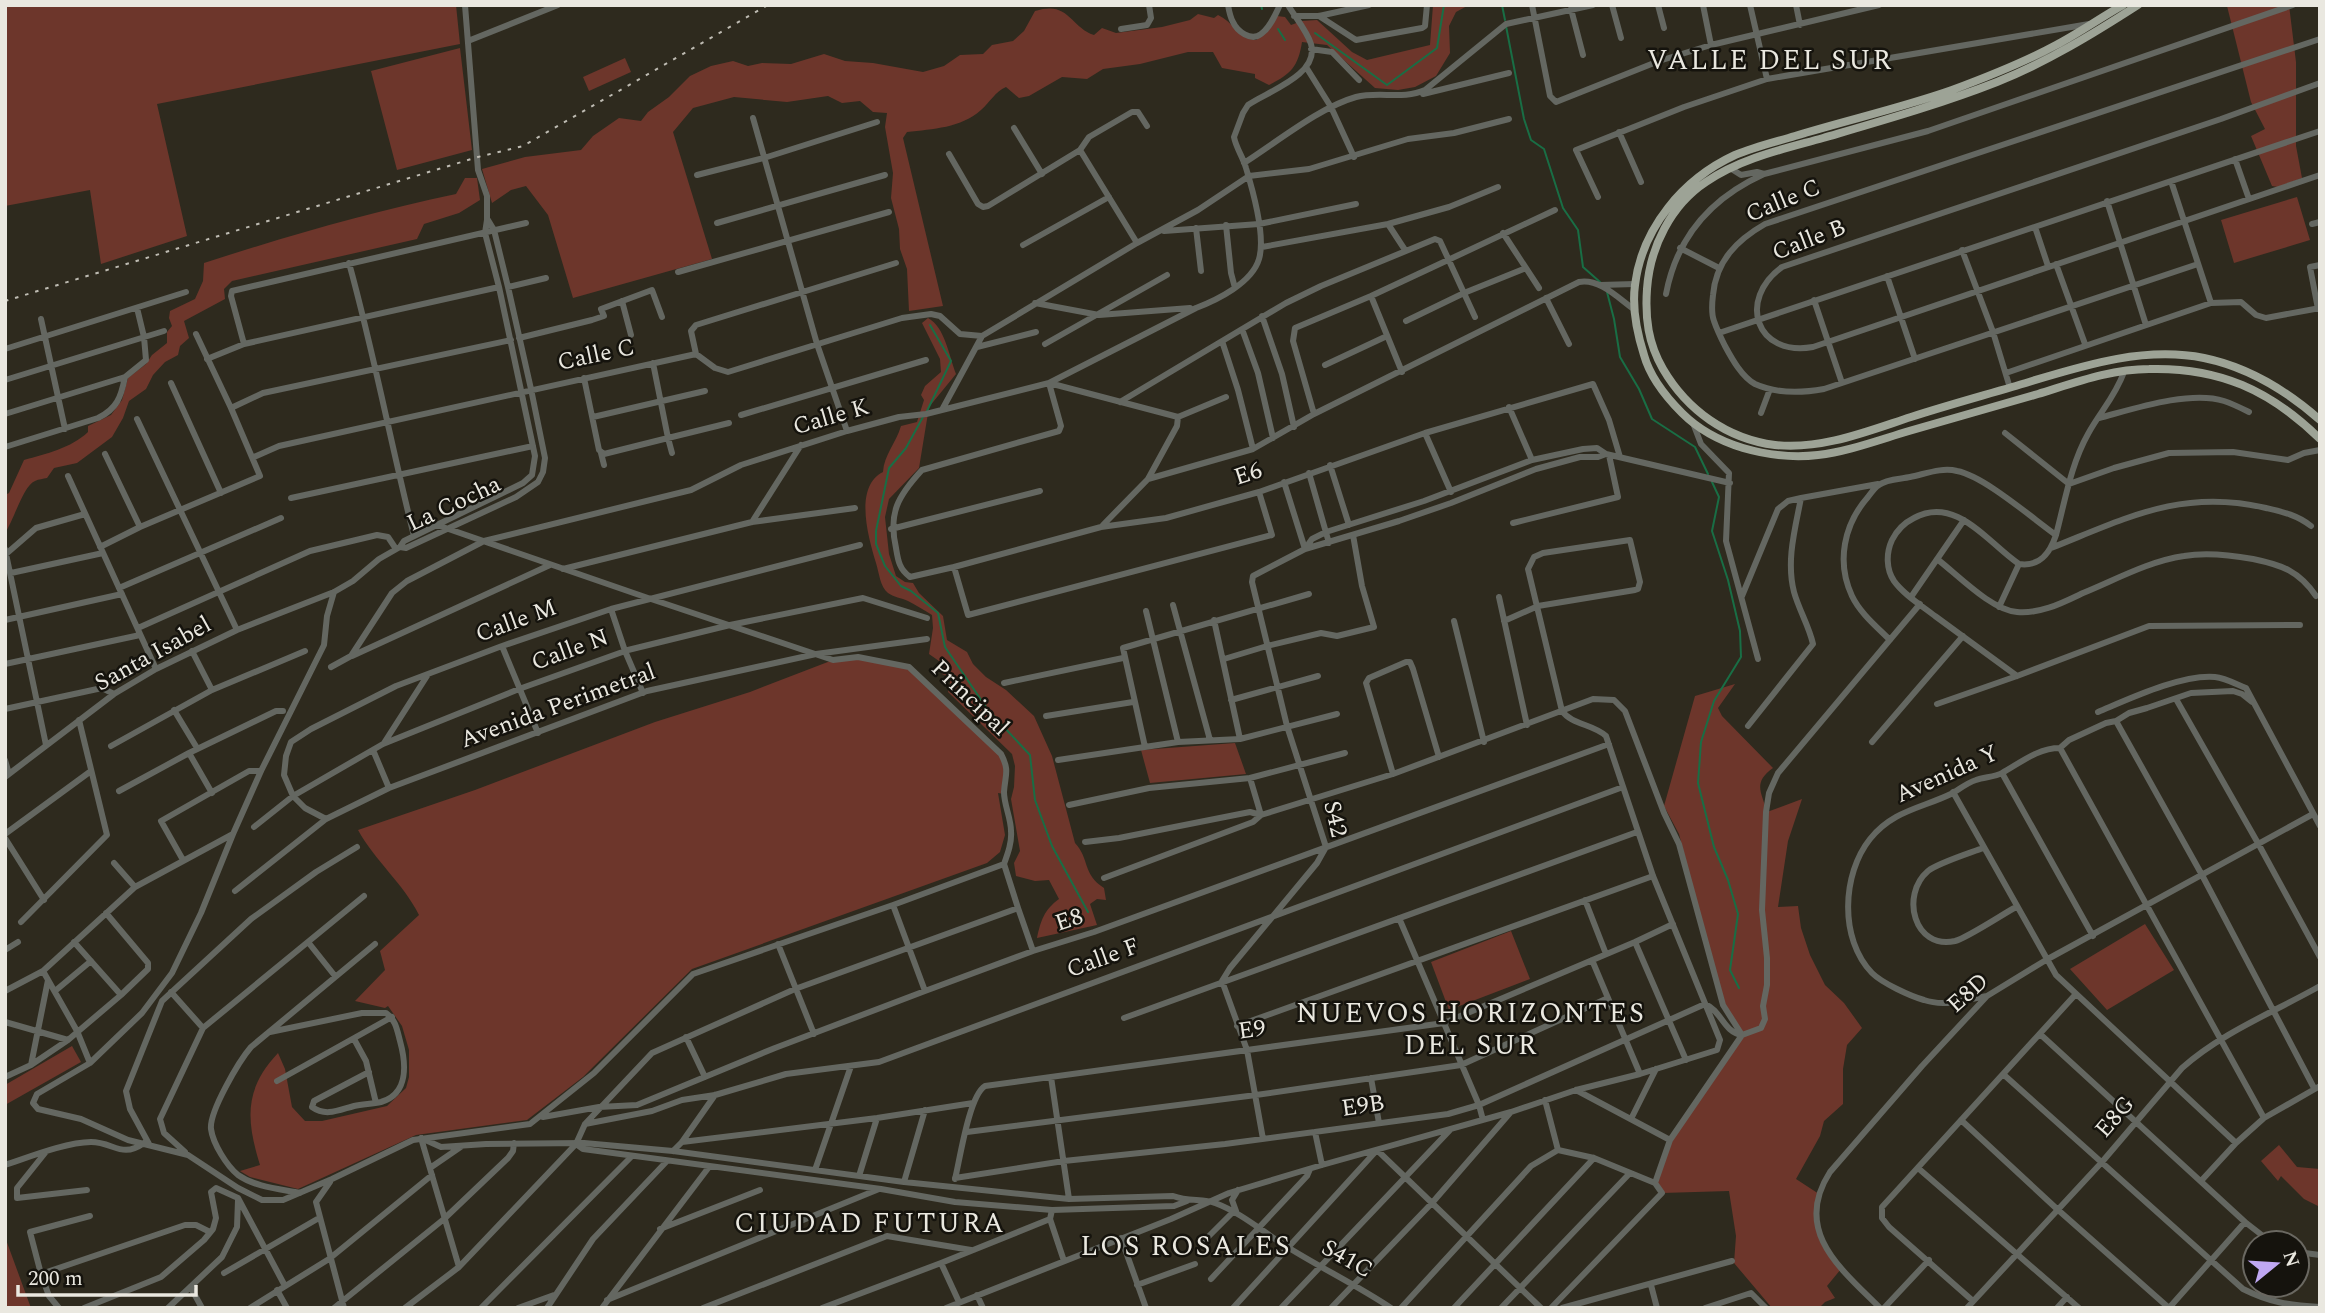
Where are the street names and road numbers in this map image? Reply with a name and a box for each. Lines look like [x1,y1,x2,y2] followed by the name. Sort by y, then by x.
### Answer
[1740,170,1826,232] street label: Calle C
[1767,209,1851,271] street label: Calle B
[554,329,638,381] street label: Calle C
[789,389,873,445] street label: Calle K
[1229,453,1267,495] street label: E6
[401,466,507,542] street label: La Cocha
[470,590,562,652] street label: Calle M
[88,607,218,701] street label: Santa Isabel
[526,619,614,681] street label: Calle N
[922,651,1018,745] street label: Principal
[455,654,661,758] street label: Avenida Perimetral
[1889,735,2005,813] street label: Avenida Y
[1313,797,1357,841] street label: S42
[1050,899,1088,941] street label: E8
[1061,928,1145,988] street label: Calle F
[1939,964,1997,1022] street label: E8D
[1236,1010,1268,1050] street label: E9
[1339,1085,1387,1127] street label: E9B
[2086,1088,2144,1146] street label: E8G
[1315,1230,1379,1288] street label: S41C

